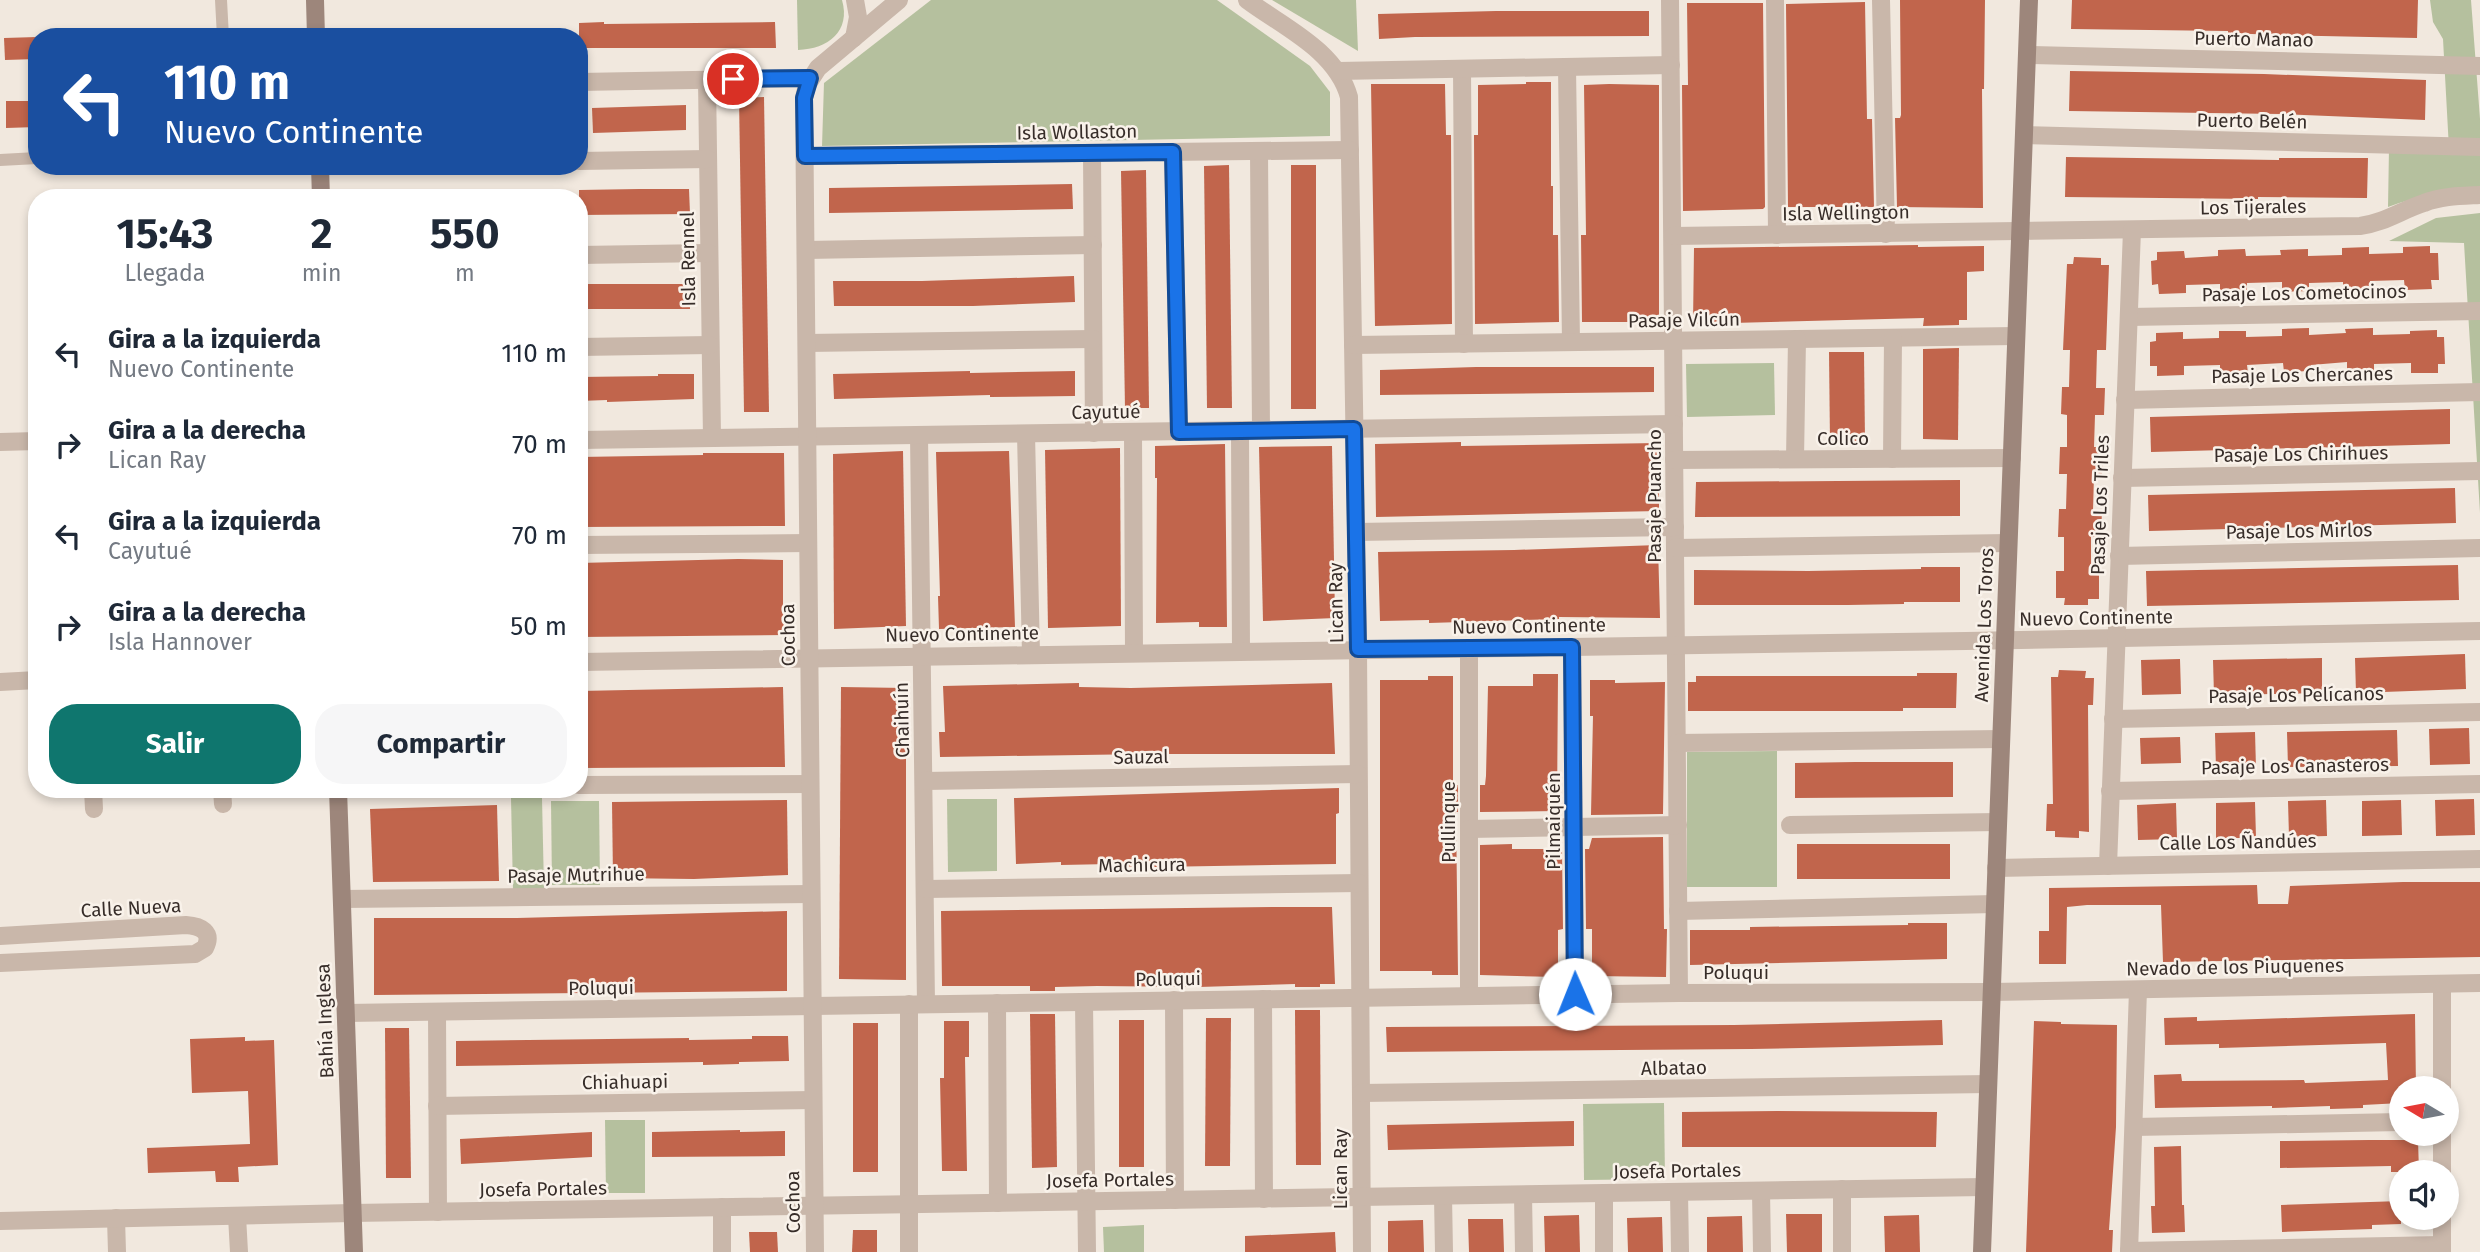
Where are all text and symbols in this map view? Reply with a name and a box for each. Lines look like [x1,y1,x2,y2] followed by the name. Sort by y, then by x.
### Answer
[2194,26,2314,52] street label: Puerto Manao
[703,49,763,109] pin
[164,53,290,112] text: 110 m
[49,56,140,147] icon: left
[714,60,752,98] icon: arrive
[2196,109,2308,133] street label: Puerto Belén
[164,113,423,151] text: Nuevo Continente
[1016,119,1138,145] street label: Isla Wollaston
[2200,195,2306,219] street label: Los Tijerales
[1782,200,1910,226] street label: Isla Wellington
[117,209,213,259] text: 15:43
[311,209,333,259] text: 2
[430,209,499,259] text: 550
[676,211,700,307] street label: Isla Rennel
[125,259,205,287] text: Llegada
[302,259,342,287] text: min
[455,259,475,287] text: m
[2201,280,2407,306] street label: Pasaje Los Cometocinos
[1628,308,1740,332] street label: Pasaje Vilcún
[108,324,321,355] text: Gira a la izquierda
[49,335,87,373] icon: left
[501,338,567,369] text: 110 m
[108,355,294,383] text: Nuevo Continente
[2211,362,2393,388] street label: Pasaje Los Chercanes
[1071,400,1141,424] street label: Cayutué
[108,415,306,446] text: Gira a la derecha
[49,426,87,464] icon: right
[1817,427,1869,450] street label: Colico
[512,429,567,460] text: 70 m
[1643,429,1666,563] street label: Pasaje Puancho
[2086,434,2114,576] street label: Pasaje Los Triles
[2213,441,2389,467] street label: Pasaje Los Chirihues
[108,446,206,474] text: Lican Ray
[108,506,321,537] text: Gira a la izquierda
[49,517,87,555] icon: left
[2226,518,2373,544] street label: Pasaje Los Mirlos
[512,520,567,551] text: 70 m
[108,537,192,565] text: Cayutué
[1970,547,1998,703] street label: Avenida Los Toros
[1324,562,1348,644] street label: Lican Ray
[108,597,306,628] text: Gira a la derecha
[776,603,800,667] street label: Cochoa
[2019,605,2173,631] street label: Nuevo Continente
[49,608,87,646] icon: right
[510,611,567,642] text: 50 m
[1452,613,1606,639] street label: Nuevo Continente
[885,621,1039,647] street label: Nuevo Continente
[108,628,252,656] text: Isla Hannover
[890,682,914,758] street label: Chaihuín
[2208,682,2384,708] street label: Pasaje Los Pelícanos
[49,704,301,784] button: Salir
[315,704,567,784] button: Compartir
[1113,745,1169,769] street label: Sauzal
[2201,753,2389,779] street label: Pasaje Los Canasteros
[1542,772,1565,870] street label: Pilmaiquén
[1437,781,1460,863] street label: Pullinque
[2159,829,2317,855] street label: Calle Los Ñandúes
[1098,853,1186,877] street label: Machicura
[507,862,645,888] street label: Pasaje Mutrihue
[80,894,182,922] street label: Calle Nueva
[2126,954,2344,980] street label: Nevado de los Piuquenes
[1538,957,1612,1031] position arrow
[1703,961,1769,984] street label: Poluqui
[311,963,339,1079] street label: Bahía Inglesa
[1135,967,1201,991] street label: Poluqui
[568,976,634,1000] street label: Poluqui
[1641,1056,1707,1080] street label: Albatao
[582,1070,668,1094] street label: Chiahuapi
[2389,1076,2459,1146] north arrow
[2389,1076,2459,1230] map controls
[1329,1128,1352,1209] street label: Lican Ray
[1613,1158,1741,1184] street label: Josefa Portales
[2389,1160,2459,1230] button: sound
[1046,1167,1174,1193] street label: Josefa Portales
[781,1170,805,1234] street label: Cochoa
[479,1176,607,1202] street label: Josefa Portales

